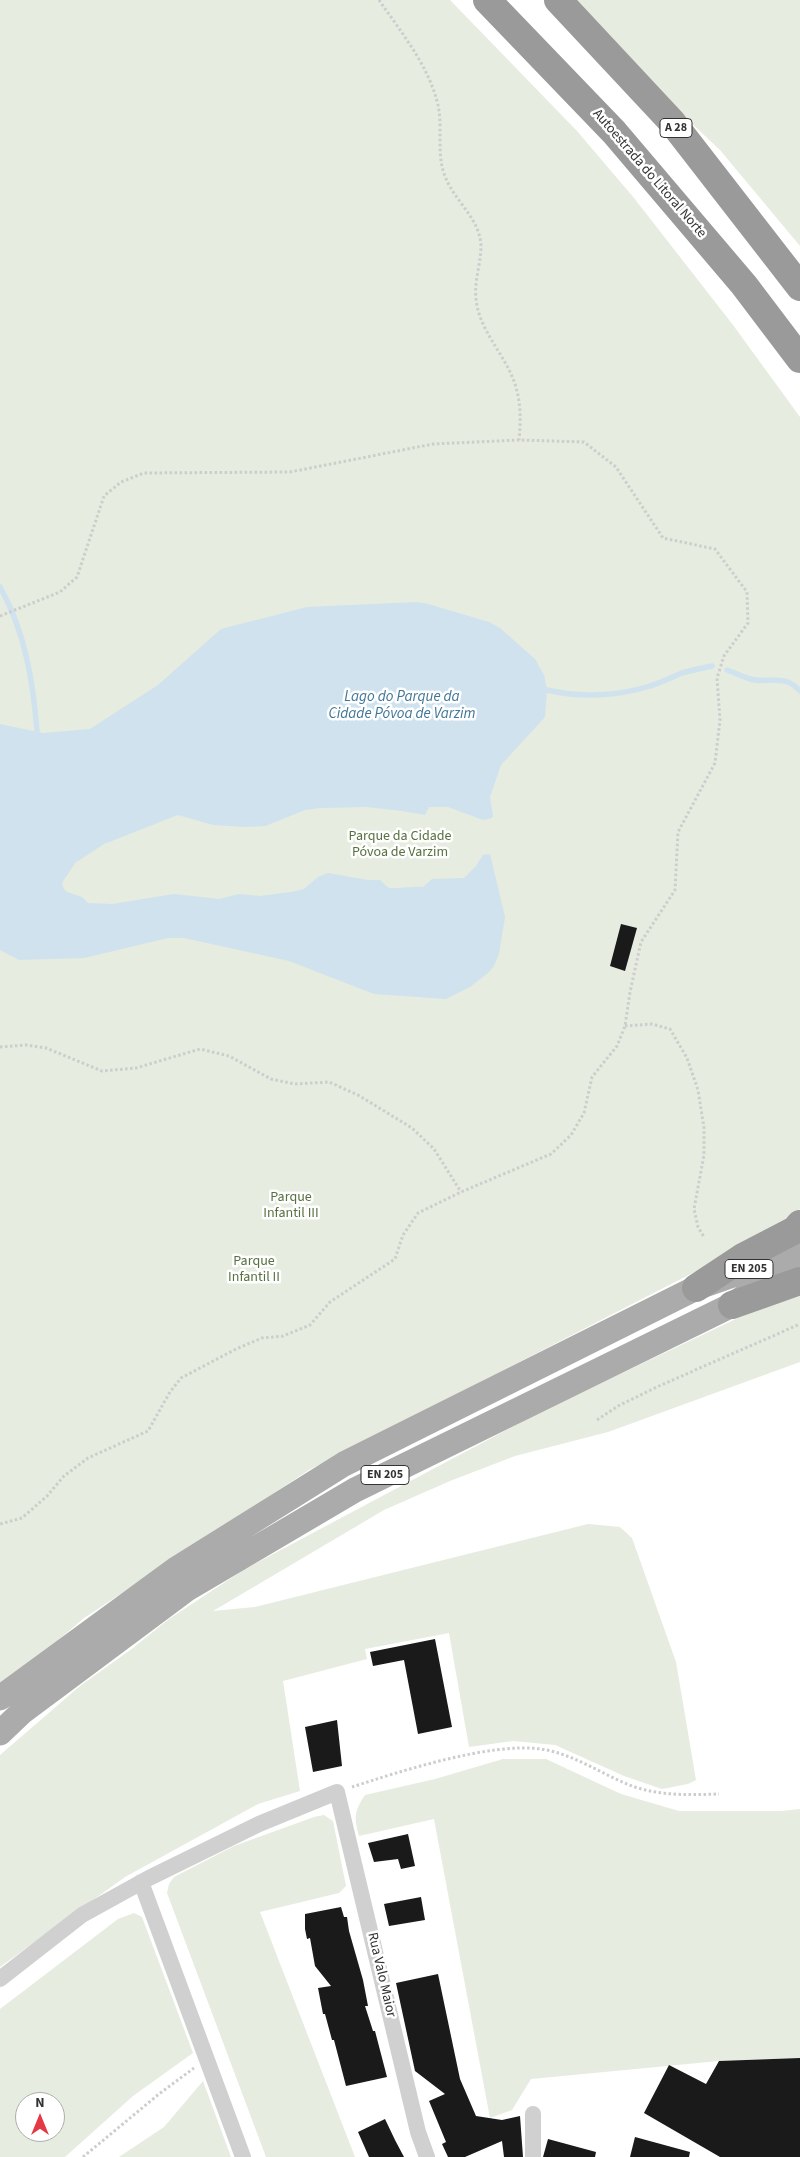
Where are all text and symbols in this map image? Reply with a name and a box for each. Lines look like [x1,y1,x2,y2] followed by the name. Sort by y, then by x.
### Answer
[588,106,710,242] street label: Autoestrada do Litoral Norte
[660,119,692,138] road number: A 28
[328,689,476,724] water label: Lago do Parque da Cidade Póvoa de Varzim
[349,829,451,862] park label: Parque da Cidade Póvoa de Varzim
[263,1190,319,1222] park label: Parque Infantil III
[228,1254,280,1286] park label: Parque Infantil II
[725,1260,773,1278] road number: EN 205
[361,1466,409,1484] road number: EN 205
[363,1931,399,2019] street label: Rua Valo Maior
[15,2092,65,2142] north arrow
[35,2093,45,2113] text: N

